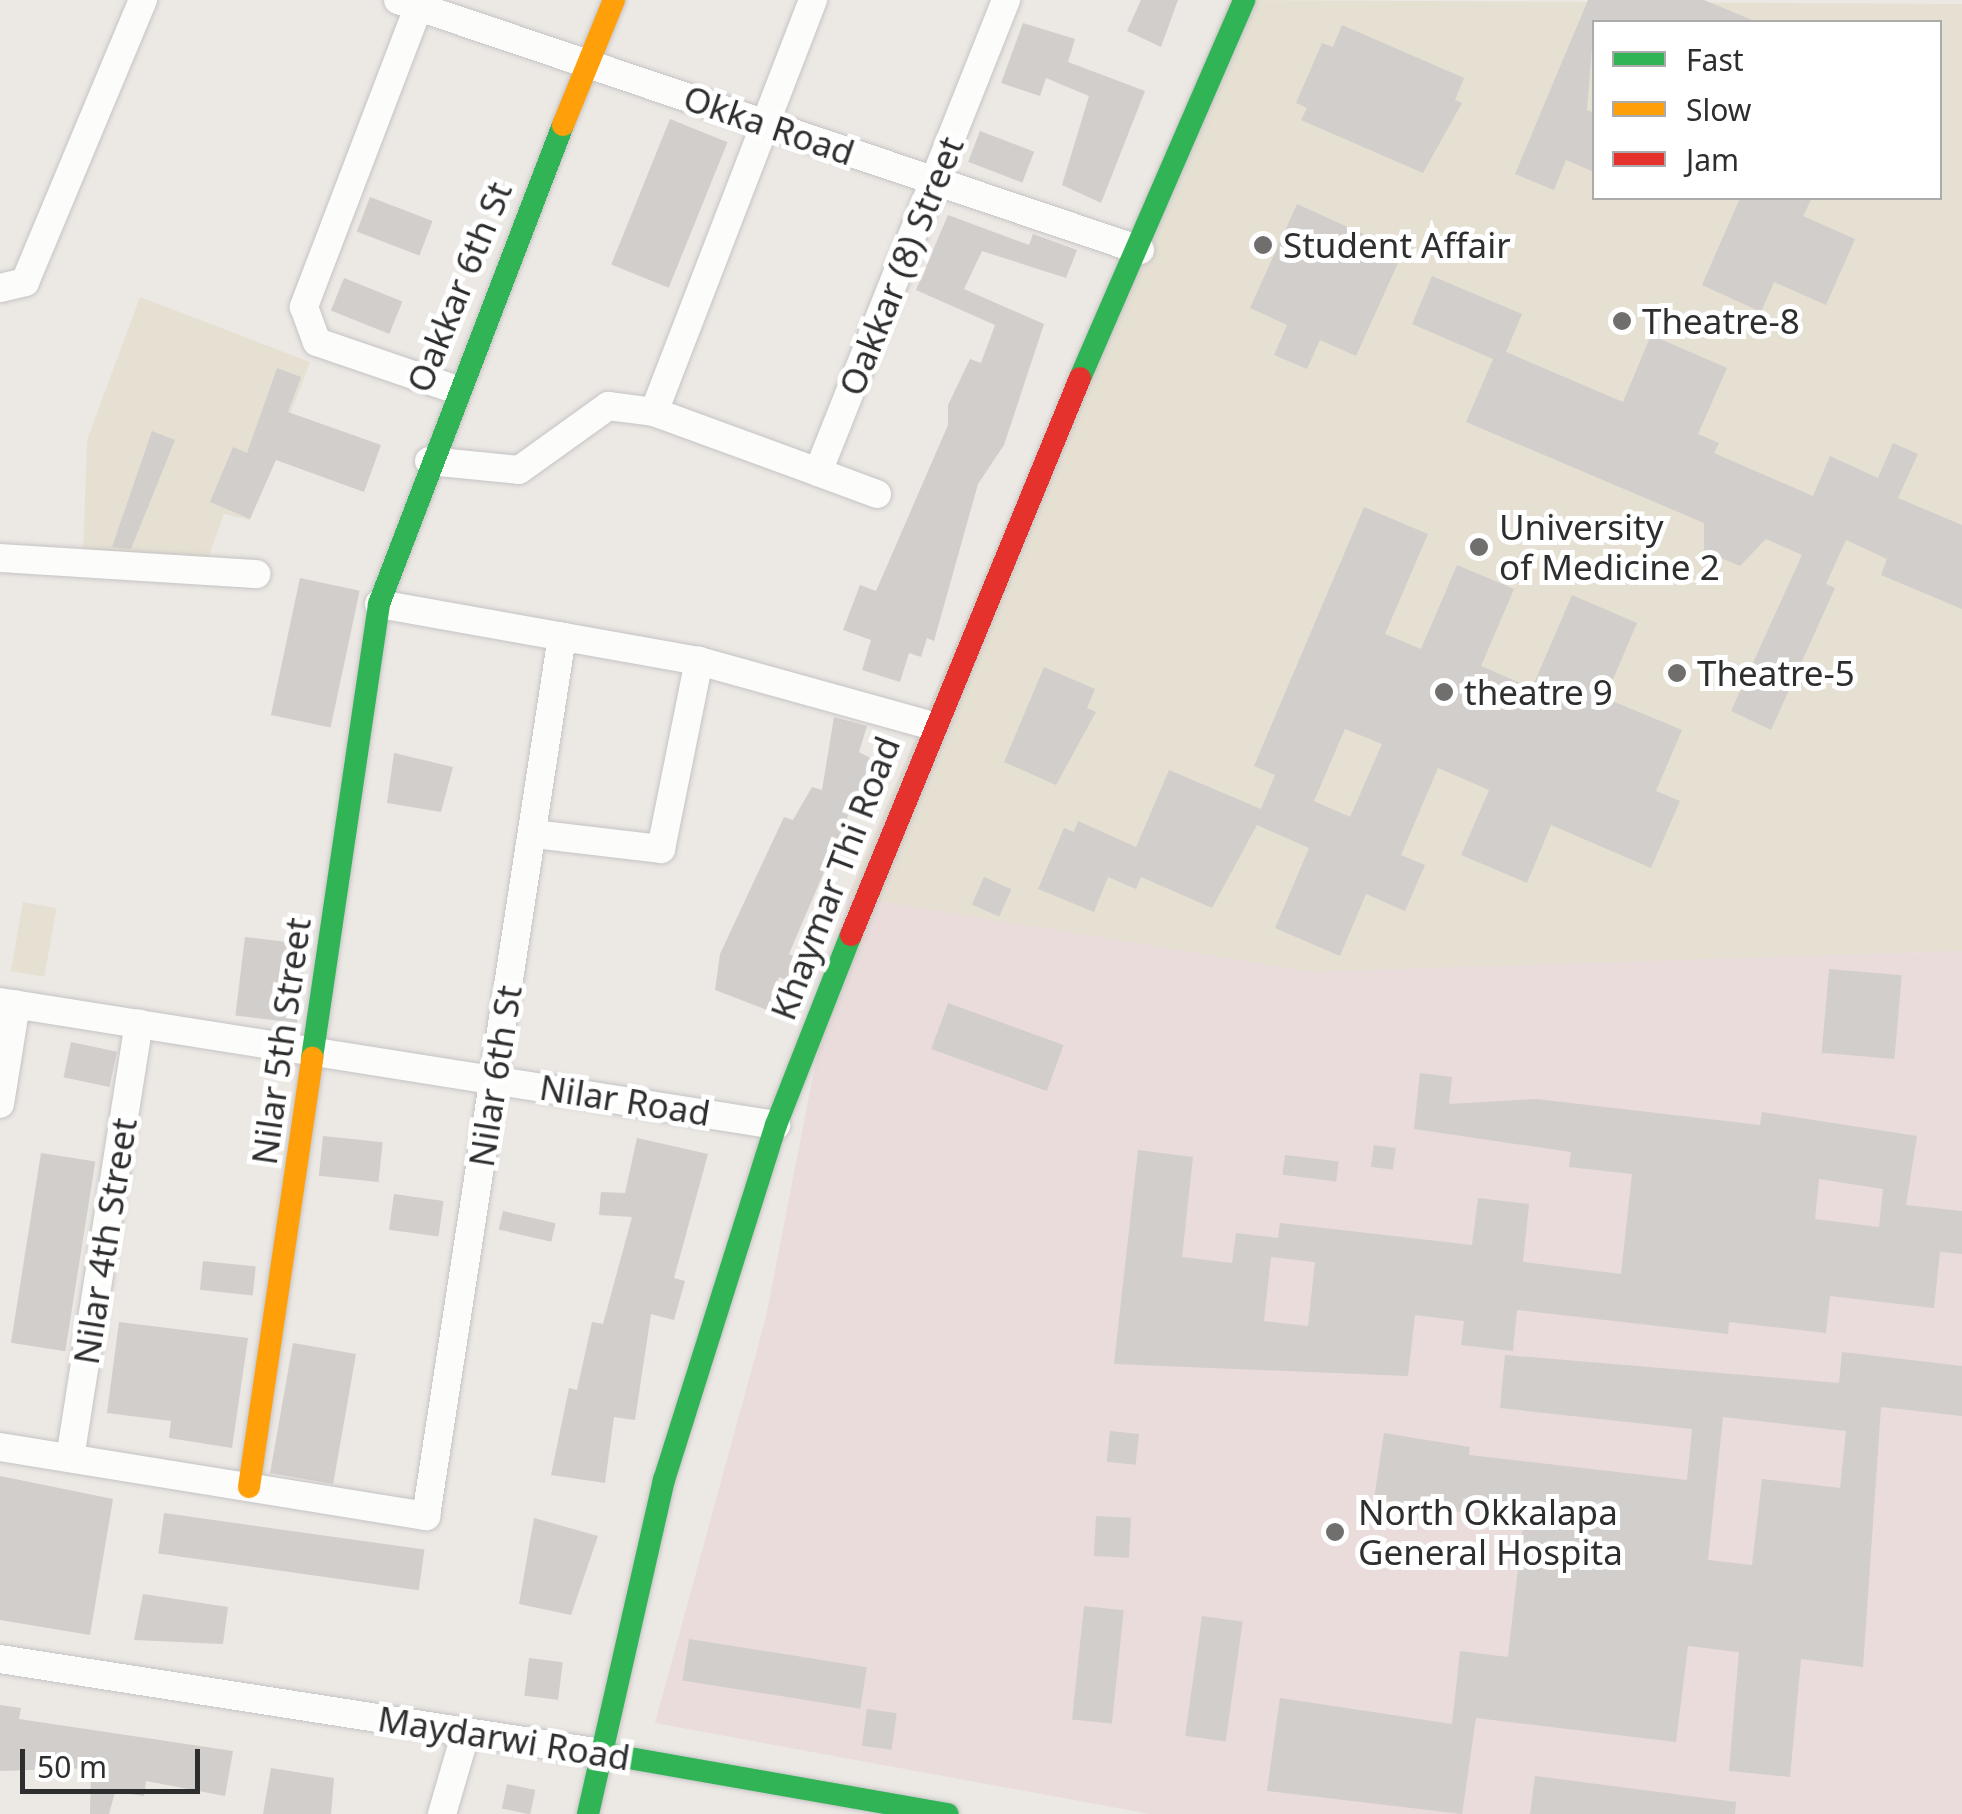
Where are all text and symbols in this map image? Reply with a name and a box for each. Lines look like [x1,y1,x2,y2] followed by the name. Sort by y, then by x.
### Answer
[1592,20,1942,200] legend
[1686,39,1744,80] text: Fast
[678,76,860,174] street label: Okka Road
[1686,89,1751,130] text: Slow
[830,130,972,402] street label: Oakkar (8) Street
[1686,139,1739,180] text: Jam
[398,176,520,398] street label: Oakkar 6th St
[1283,224,1511,266] place label: Student Affair
[1252,234,1274,256] marker: Student Affair
[1642,300,1800,342] place label: Theatre-8
[1611,310,1633,332] marker: Theatre-8
[1499,506,1720,588] place label: University of Medicine 2
[1468,536,1490,558] marker: University of Medicine 2
[1697,652,1855,694] place label: Theatre-5
[1666,662,1688,684] marker: Theatre-5
[1464,671,1613,713] place label: theatre 9
[1433,681,1455,703] marker: theatre 9
[762,730,908,1026] street label: Khaymar Thi Road
[243,915,319,1167] street label: Nilar 5th Street
[460,982,530,1170] street label: Nilar 6th St
[537,1066,713,1134] street label: Nilar Road
[65,1115,145,1367] street label: Nilar 4th Street
[1358,1491,1623,1573] place label: North Okkalapa General Hospita
[1322,1519,1348,1545] marker: North Okkalapa General Hospita
[375,1697,633,1779] street label: Maydarwi Road
[25,1729,205,1791] scale bar
[37,1746,107,1787] text: 50 m

